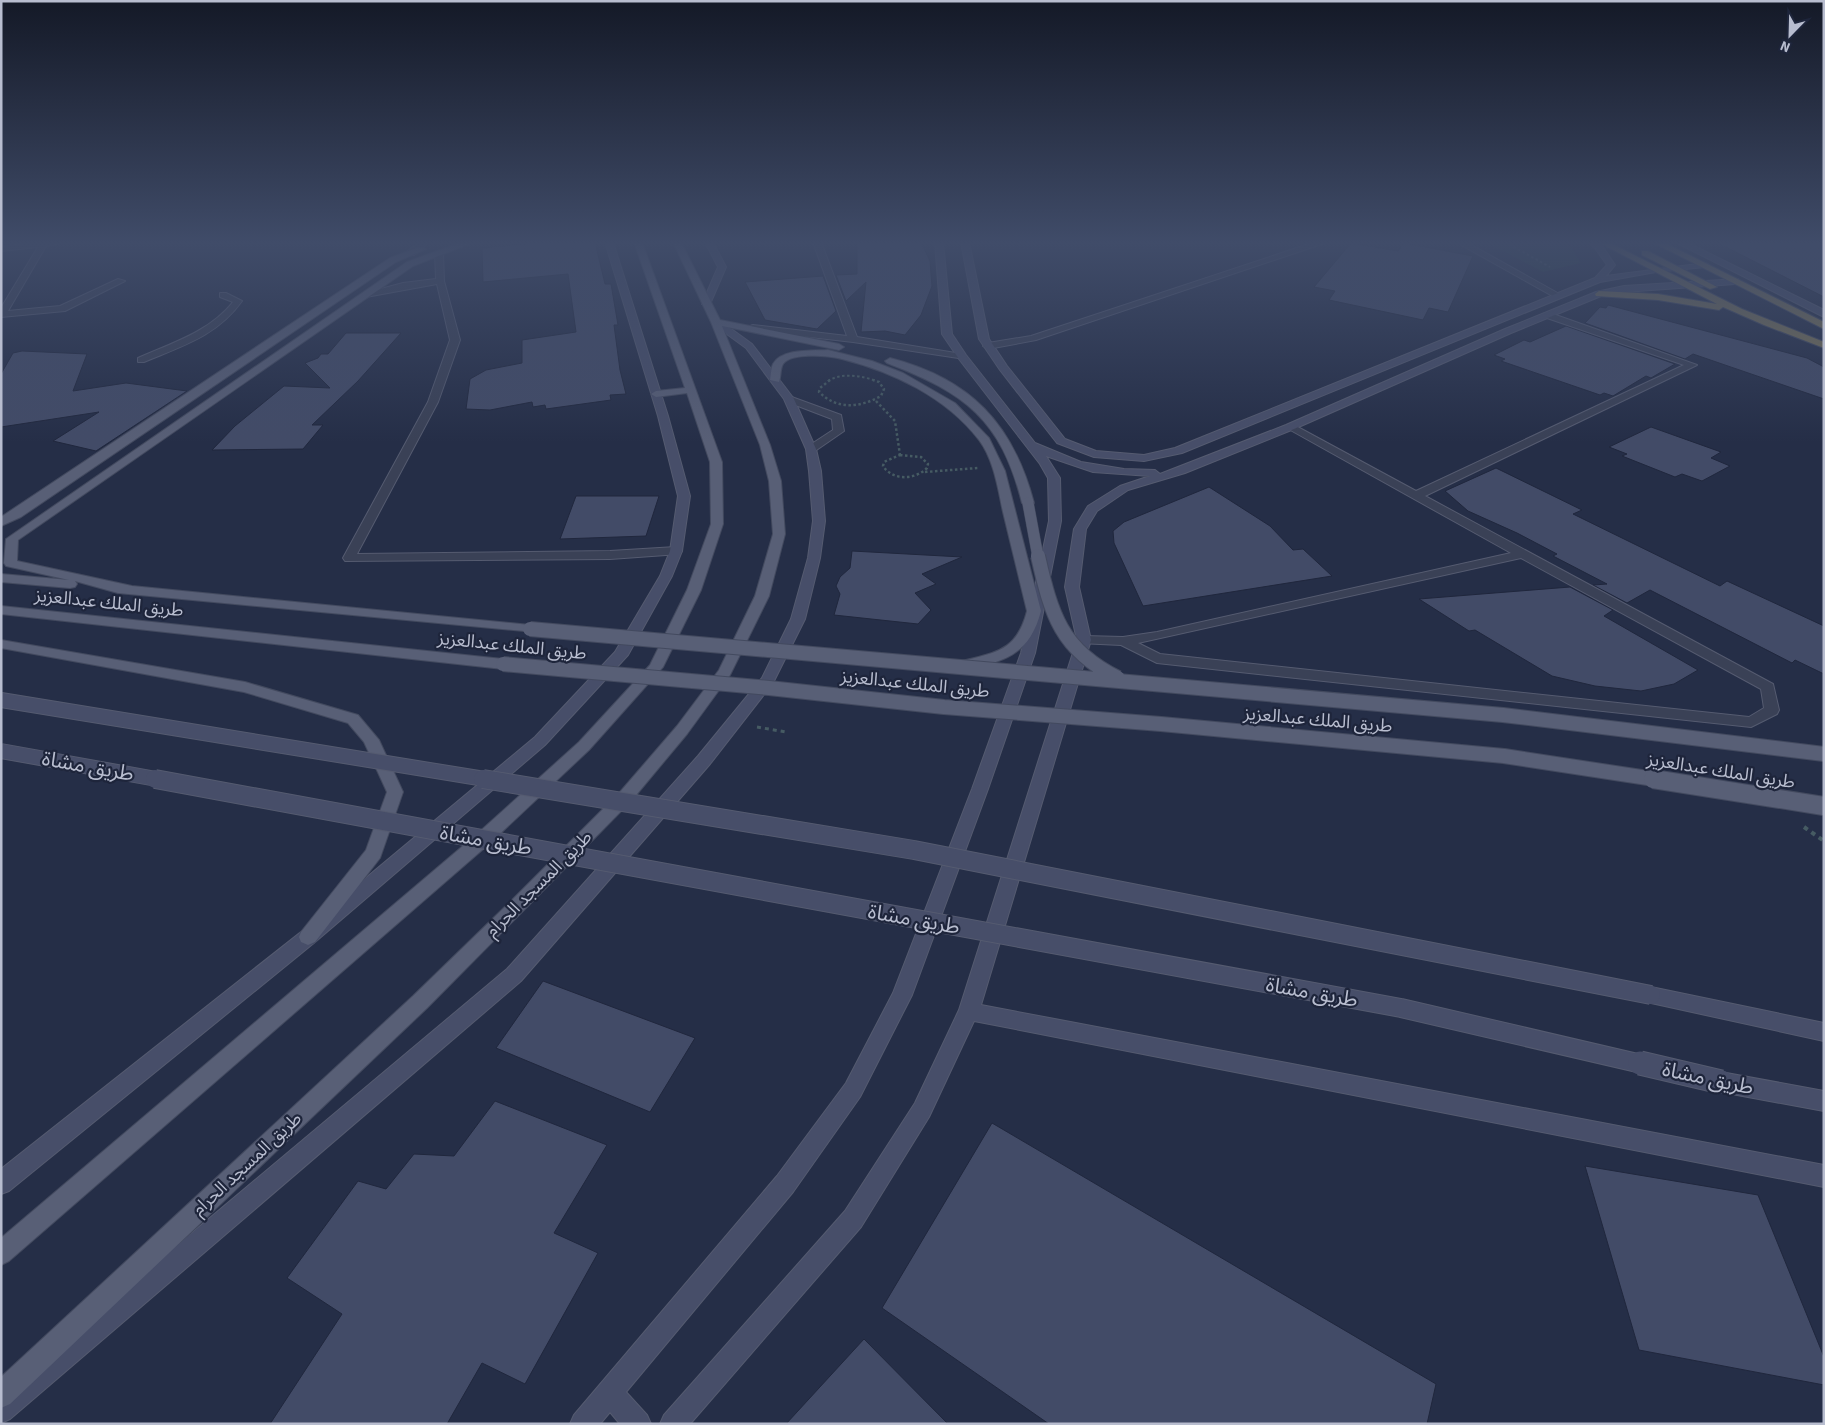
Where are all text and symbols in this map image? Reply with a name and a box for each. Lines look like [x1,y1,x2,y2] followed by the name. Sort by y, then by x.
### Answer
[1765,10,1815,60] north arrow
[1777,35,1794,57] text: N
[32,583,185,623] street label: طريق الملك عبدالعزيز
[435,626,588,666] street label: طريق الملك عبدالعزيز
[838,664,991,704] street label: طريق الملك عبدالعزيز
[1241,701,1394,739] street label: طريق الملك عبدالعزيز
[40,743,136,789] street label: طريق مشاة
[1644,747,1797,795] street label: طريق الملك عبدالعزيز
[438,817,534,863] street label: طريق مشاة
[480,825,599,944] street label: طريق المسجد الحرام
[866,896,962,942] street label: طريق مشاة
[1264,969,1360,1015] street label: طريق مشاة
[1659,1054,1757,1102] street label: طريق مشاة
[187,1107,308,1222] street label: طريق المسجد الحرام

